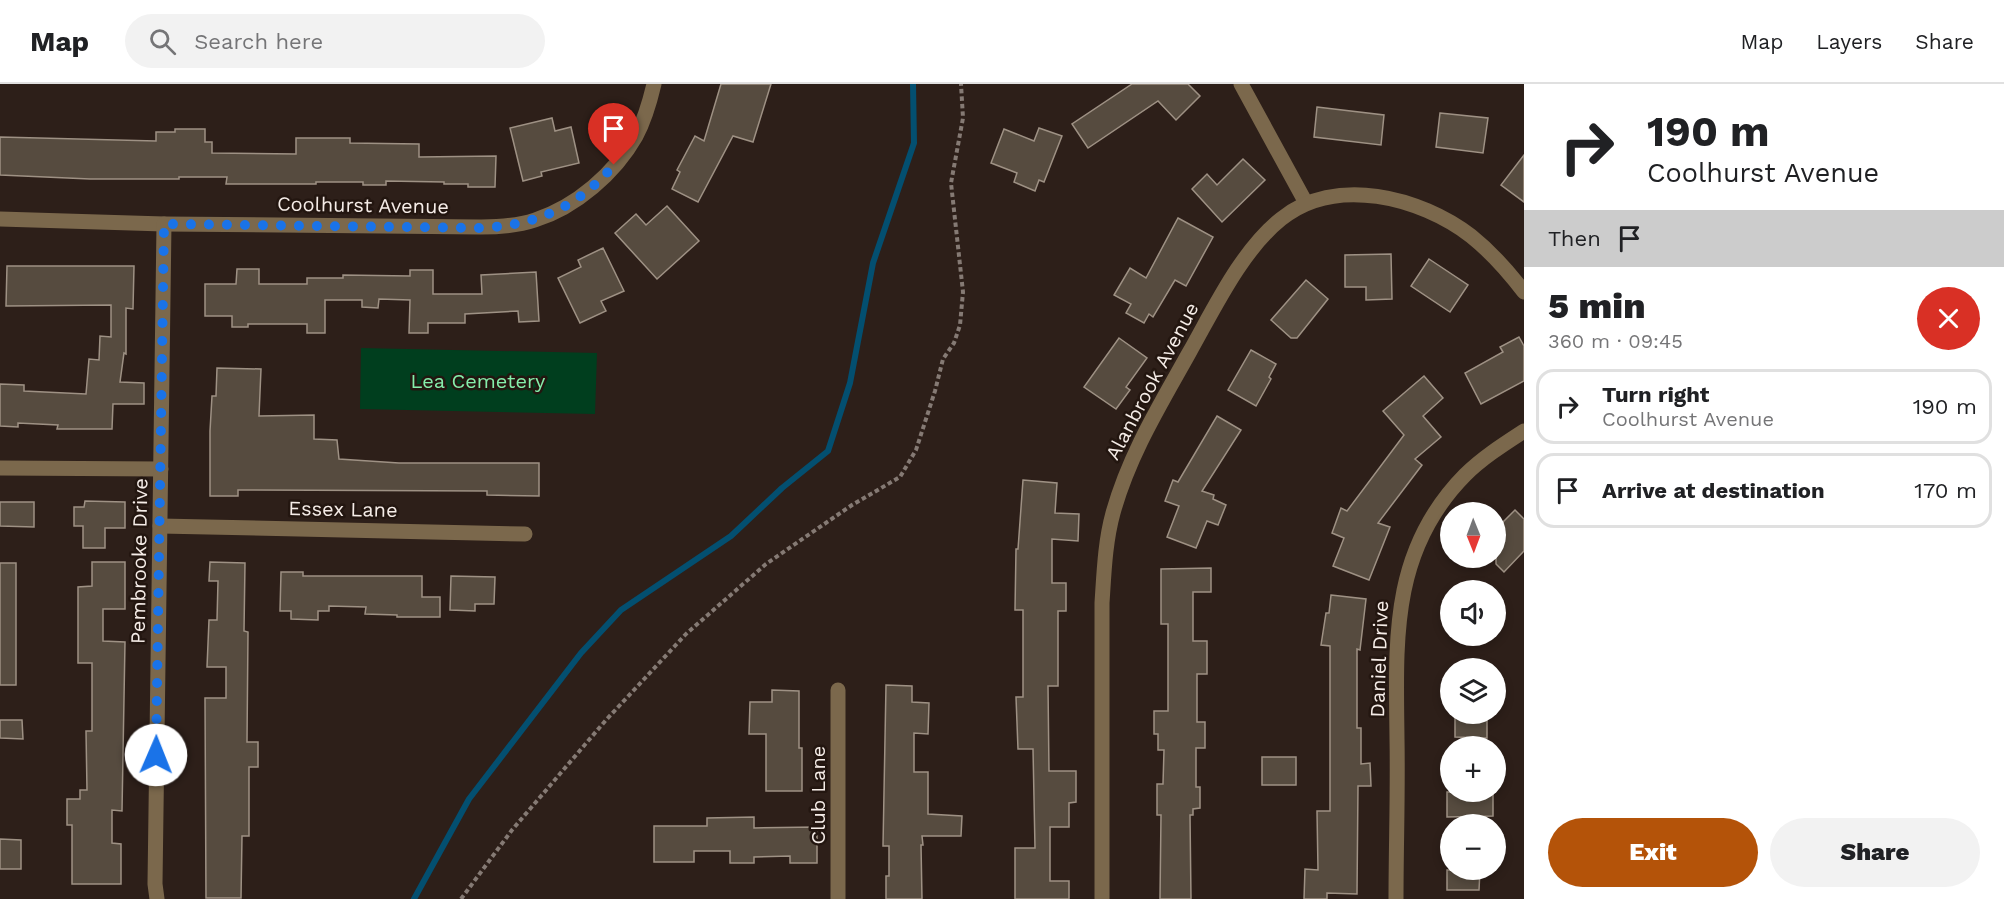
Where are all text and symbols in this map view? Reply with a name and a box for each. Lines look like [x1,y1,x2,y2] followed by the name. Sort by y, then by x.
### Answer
[125,14,545,68] search box
[30,25,89,58] text: Map
[146,25,179,58] icon: search
[194,29,323,54] text: Search here
[1740,29,1783,54] text: Map
[1816,29,1882,54] text: Layers
[1915,29,1974,54] text: Share
[588,103,639,165] pin
[1647,107,1770,156] text: 190 m
[1548,108,1626,186] icon: right
[597,112,630,145] icon: arrive
[1647,157,1879,189] text: Coolhurst Avenue
[277,192,449,218] street label: Coolhurst Avenue
[1613,222,1646,255] icon: arrive
[1548,226,1601,251] text: Then
[1548,285,1645,327] text: 5 min
[1917,287,1980,350] button: close
[1100,298,1204,464] street label: Alanbrook Avenue
[1548,329,1683,353] text: 360 m · 09:45
[411,369,546,393] park label: Lea Cemetery
[1602,382,1709,407] text: Turn right
[1551,390,1584,423] icon: right
[1913,394,1977,419] text: 190 m
[1602,407,1774,431] text: Coolhurst Avenue
[1551,474,1584,507] icon: arrive
[126,478,152,644] street label: Pembrooke Drive
[1602,478,1825,503] text: Arrive at destination
[1914,478,1977,503] text: 170 m
[288,496,398,522] street label: Essex Lane
[1440,502,1506,568] north arrow
[1440,502,1506,880] map controls
[1440,580,1506,646] button: sound
[1365,600,1393,718] street label: Daniel Drive
[1440,658,1506,724] button: layers
[124,723,188,787] position arrow
[1440,736,1506,802] button: +
[806,746,830,844] street label: Club Lane
[1440,814,1506,880] button: −
[1548,818,1758,887] button: Exit
[1770,818,1980,887] button: Share

